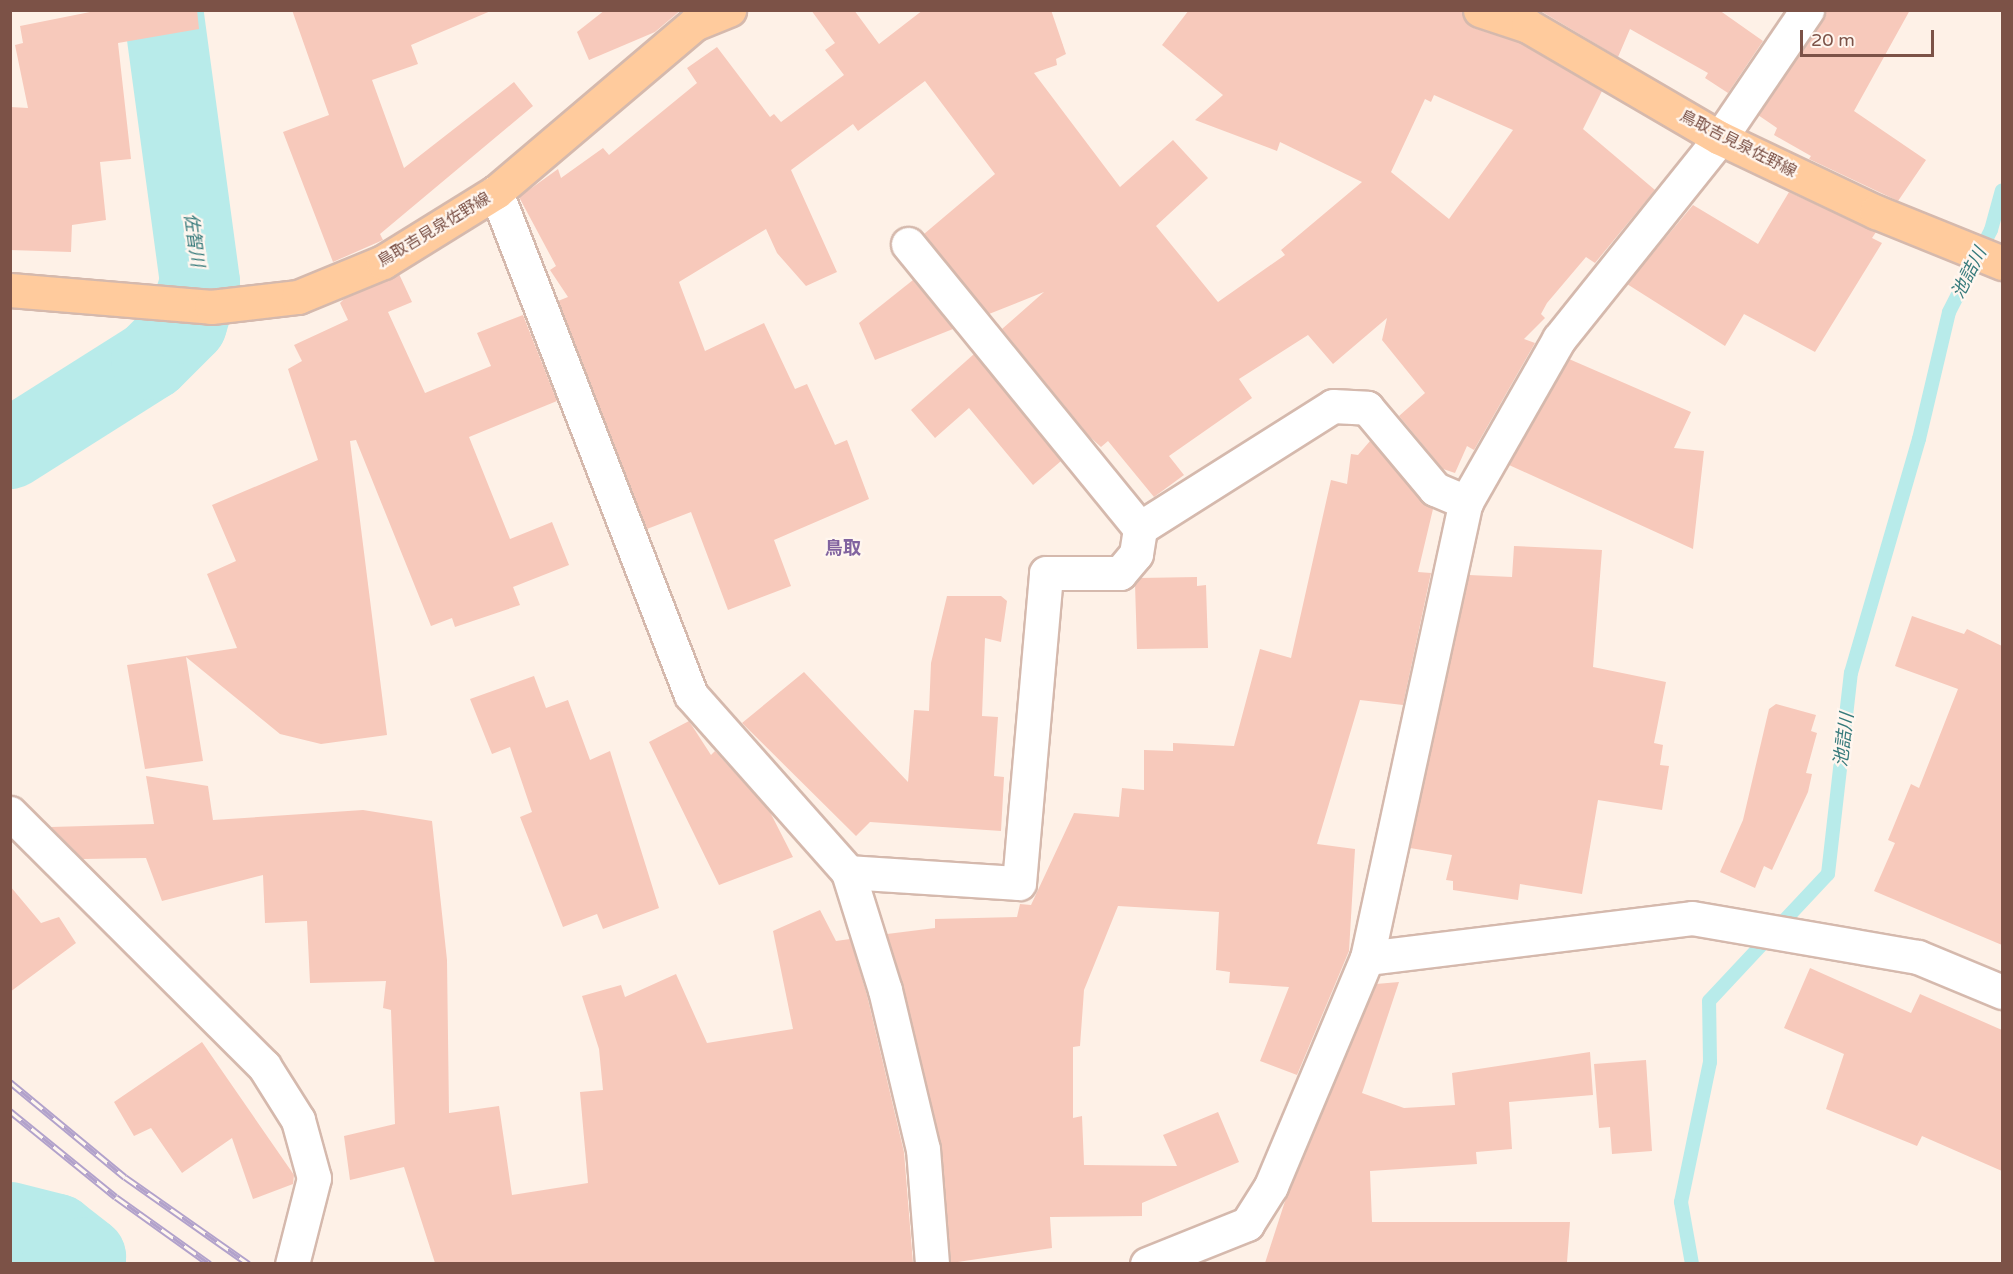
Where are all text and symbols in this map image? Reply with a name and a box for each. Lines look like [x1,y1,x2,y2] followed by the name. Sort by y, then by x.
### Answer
[1803,18,1936,56] scale bar
[1811,29,1855,51] text: 20 m
[1677,106,1799,182] street label: 鳥取吉見泉佐野線
[374,189,494,271] street label: 鳥取吉見泉佐野線
[180,212,208,268] water label: 佐智川
[1947,244,1991,302] water label: 池詰川
[825,537,861,559] district label: 鳥取
[1830,712,1858,768] water label: 池詰川

